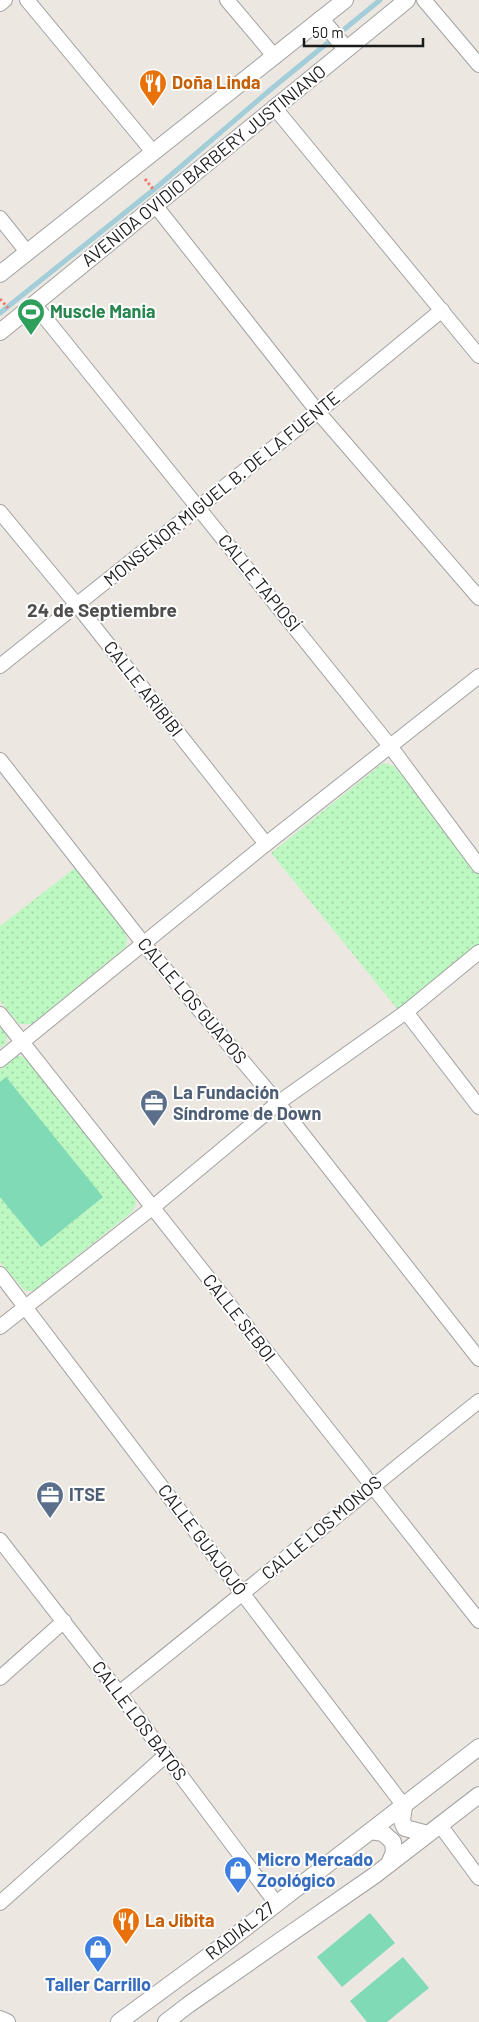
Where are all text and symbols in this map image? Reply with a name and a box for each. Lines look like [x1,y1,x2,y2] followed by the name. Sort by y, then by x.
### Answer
[304,15,423,47] scale bar
[312,23,344,41] text: 50 m
[77,60,330,271] street label: AVENIDA OVIDIO BARBERY JUSTINIANO
[138,68,168,107] restaurant icon: Doña Linda
[172,71,260,93] place label: Doña Linda
[16,297,46,336] sports icon: Muscle Mania
[50,300,156,322] place label: Muscle Mania
[99,386,344,590] street label: MONSEÑOR MIGUEL B. DE LA FUENTE
[214,529,306,635] street label: CALLE TAPIOSÍ
[27,598,177,621] district label: 24 de Septiembre
[100,636,188,741] street label: CALLE ARIBIBI
[134,933,252,1068] street label: CALLE LOS GUAPOS
[173,1081,321,1124] place label: La Fundación Síndrome de Down
[139,1088,169,1127] office icon: La Fundación Síndrome de Down
[199,1269,281,1366] street label: CALLE SEBOI
[257,1471,386,1584] street label: CALLE LOS MONOS
[154,1479,252,1599] street label: CALLE GUAJOJÓ
[35,1480,65,1519] office icon: ITSE
[69,1483,105,1505] place label: ITSE
[88,1656,192,1785] street label: CALLE LOS BATOS
[257,1848,373,1891] place label: Micro Mercado Zoológico
[223,1855,253,1894] shop icon: Micro Mercado Zoológico
[201,1896,279,1964] street label: RADIAL 27
[111,1906,141,1945] restaurant icon: La Jibita
[145,1909,215,1931] place label: La Jibita
[83,1934,113,1973] shop icon: Taller Carrillo
[45,1973,151,1995] place label: Taller Carrillo

